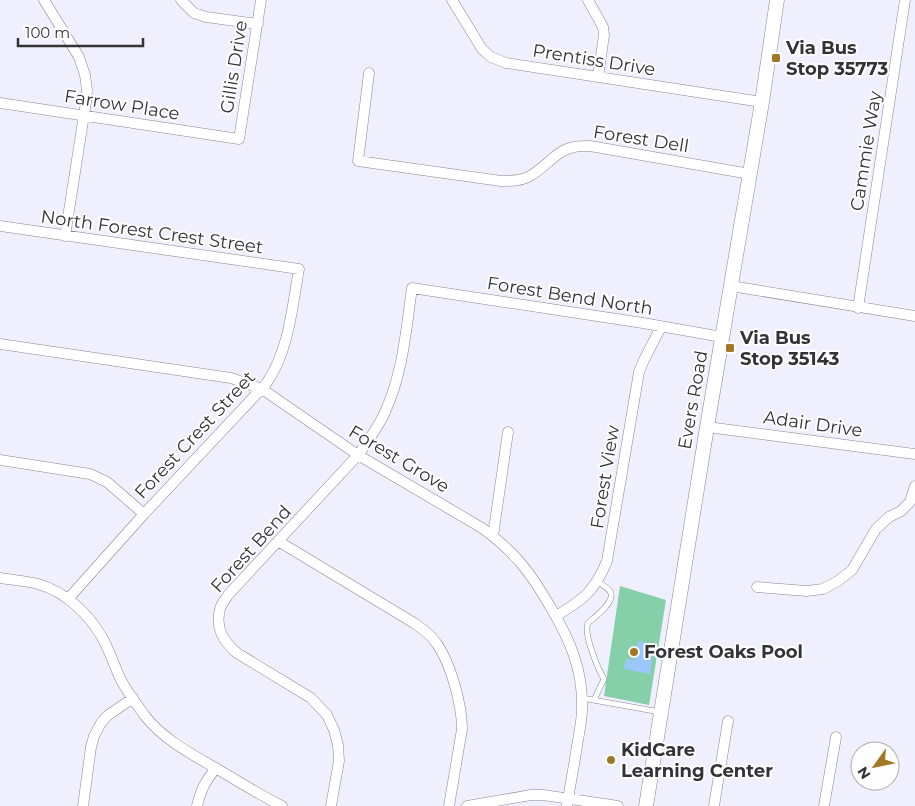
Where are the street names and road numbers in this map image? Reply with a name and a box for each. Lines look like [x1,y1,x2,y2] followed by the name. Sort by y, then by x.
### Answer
[216,19,252,115] street label: Gillis Drive
[531,39,657,81] street label: Prentiss Drive
[63,85,181,125] street label: Farrow Place
[846,89,886,212] street label: Cammie Way
[592,121,690,157] street label: Forest Dell
[39,205,265,259] street label: North Forest Crest Street
[486,272,654,320] street label: Forest Bend North
[673,349,713,451] street label: Evers Road
[130,366,260,504] street label: Forest Crest Street
[762,406,864,442] street label: Adair Drive
[345,420,453,498] street label: Forest Grove
[586,423,624,530] street label: Forest View
[206,501,296,597] street label: Forest Bend

